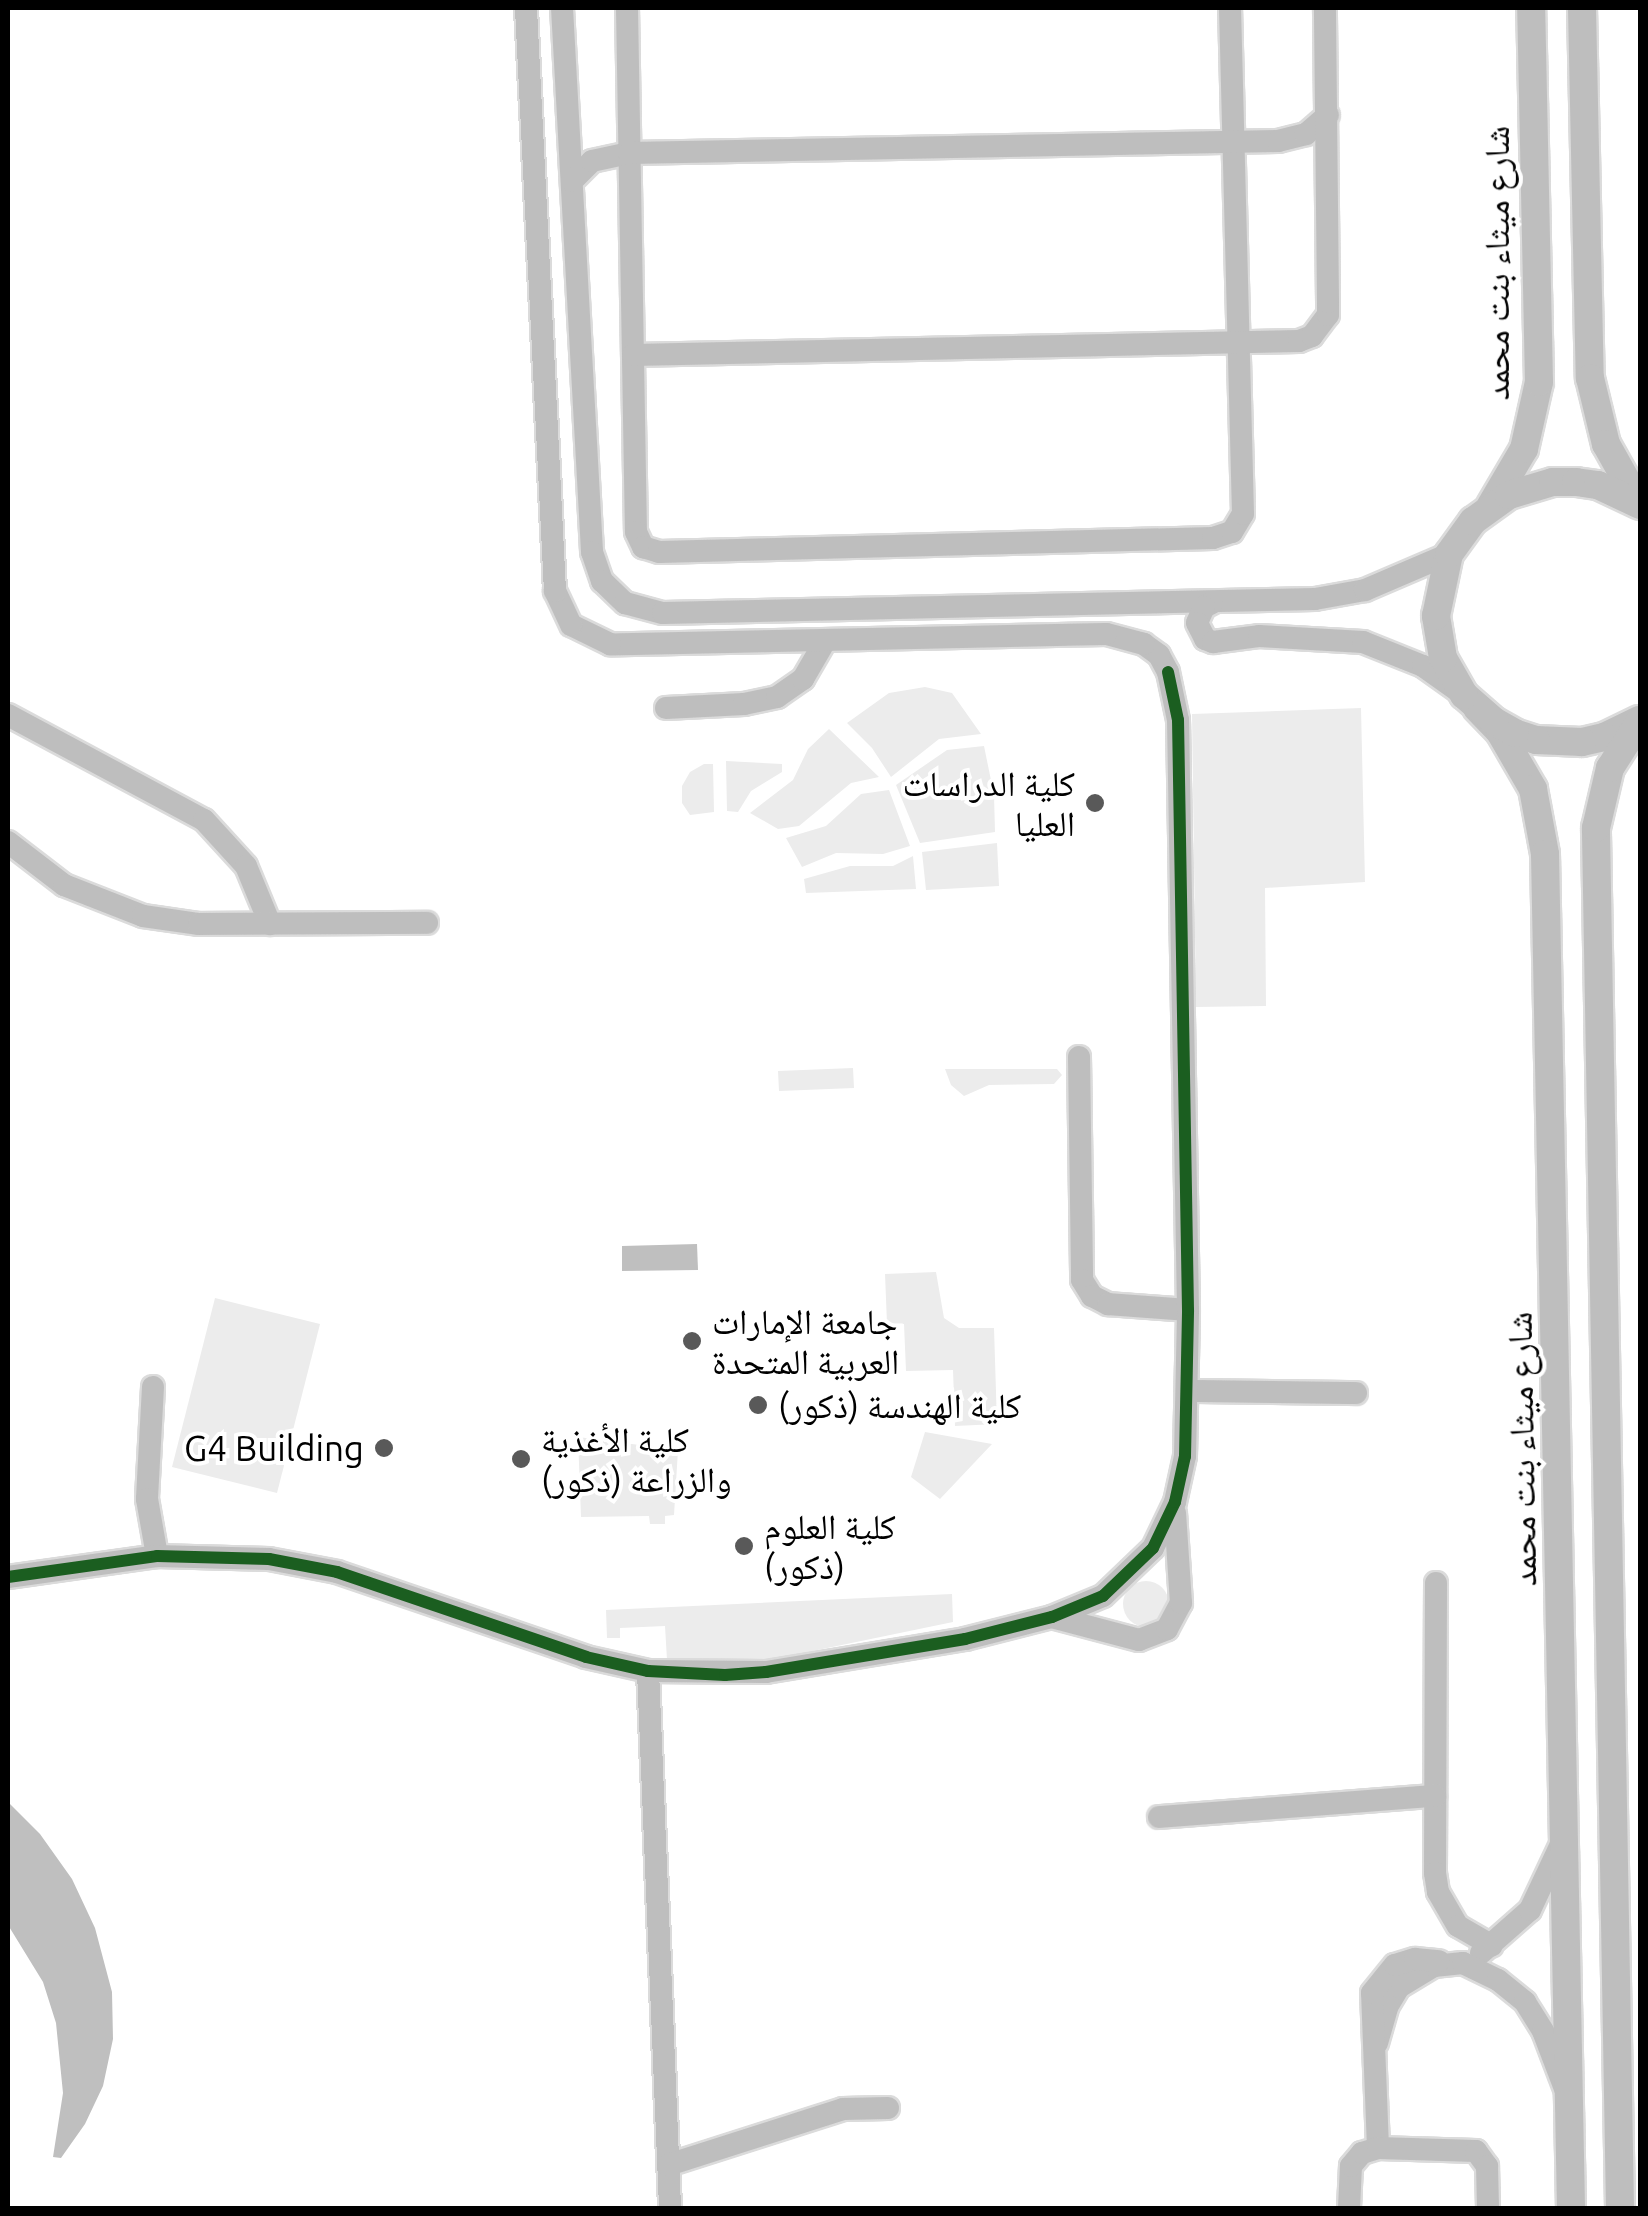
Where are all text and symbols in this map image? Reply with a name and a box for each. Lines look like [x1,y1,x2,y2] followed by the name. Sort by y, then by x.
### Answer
[1475,126,1517,400] street label: شارع ميثاء بنت محمد
[902,762,1075,844] place label: كلية الدراسات العليا
[1084,792,1106,814] marker: كلية الدراسات العليا
[712,1300,899,1382] place label: جامعة الإمارات العربية المتحدة
[1498,1311,1544,1587] street label: شارع ميثاء بنت محمد
[681,1330,703,1352] marker: جامعة الإمارات العربية المتحدة
[778,1384,1021,1426] place label: كلية الهندسة (ذكور)
[747,1394,769,1416] marker: كلية الهندسة (ذكور)
[541,1418,732,1500] place label: كلية الأغذية والزراعة (ذكور)
[184,1427,364,1469] place label: G4 Building
[373,1437,395,1459] marker: G4 Building
[510,1448,532,1470] marker: كلية الأغذية والزراعة (ذكور)
[764,1505,896,1587] place label: كلية العلوم (ذكور)
[733,1535,755,1557] marker: كلية العلوم (ذكور)

